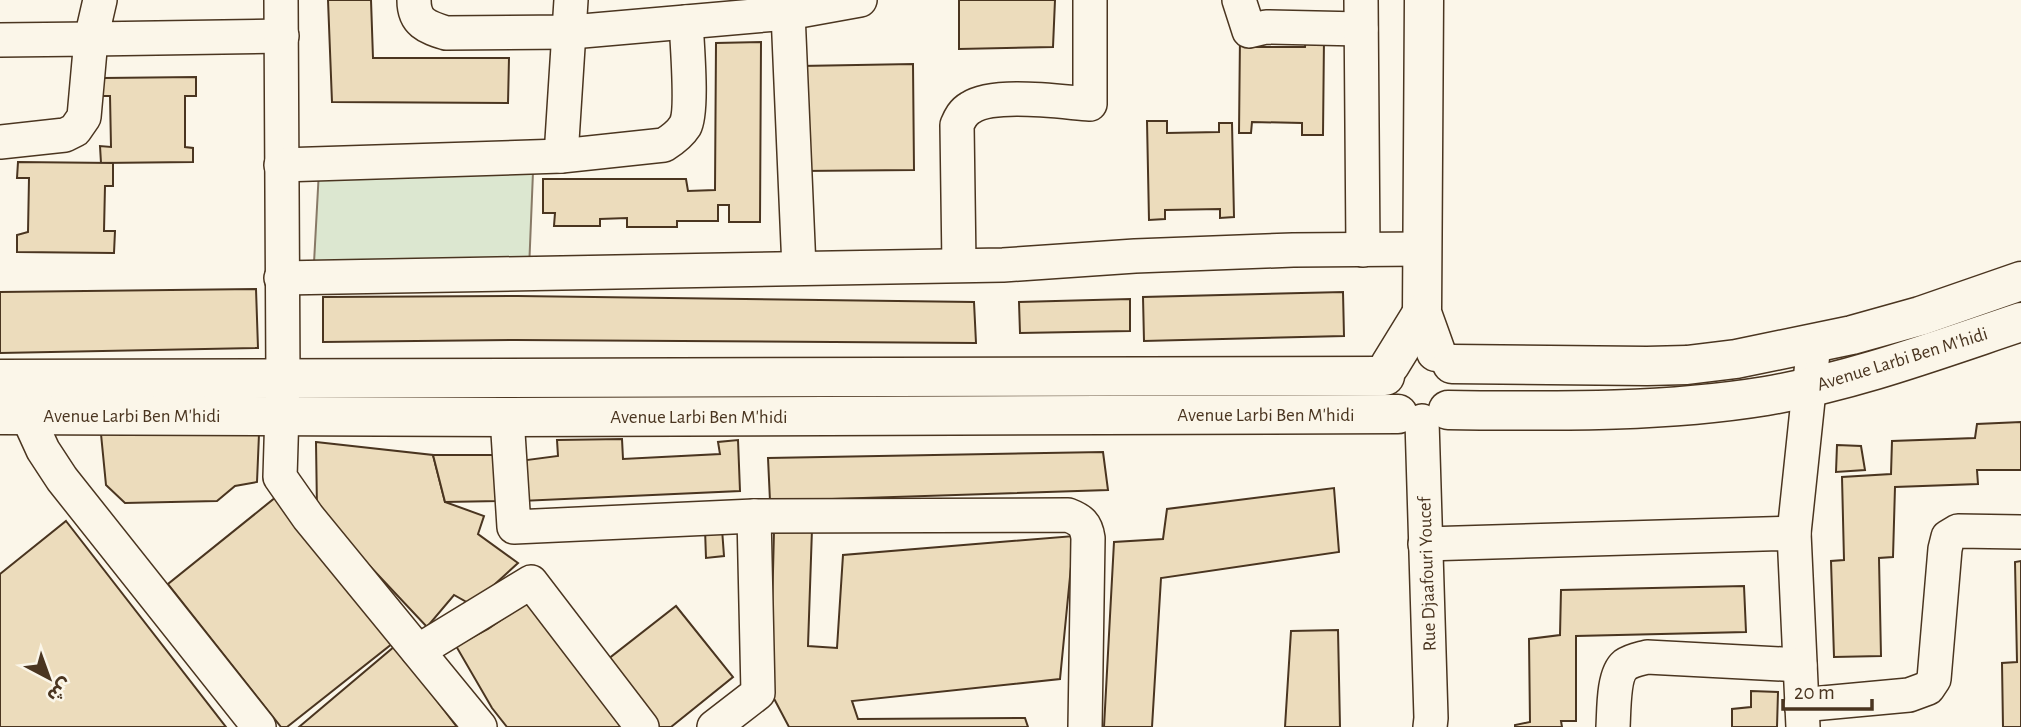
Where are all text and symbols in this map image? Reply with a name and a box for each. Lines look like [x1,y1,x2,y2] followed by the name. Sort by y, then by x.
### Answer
[1815,324,1990,394] street label: Avenue Larbi Ben M'hidi
[1177,406,1355,425] street label: Avenue Larbi Ben M'hidi
[43,407,221,426] street label: Avenue Larbi Ben M'hidi
[610,408,788,427] street label: Avenue Larbi Ben M'hidi
[1415,495,1440,652] street label: Rue Djaafouri Youcef
[14,643,84,713] north arrow
[1783,668,1872,712] scale bar
[43,674,75,705] text: ش
[1794,682,1835,703] text: 20 m

